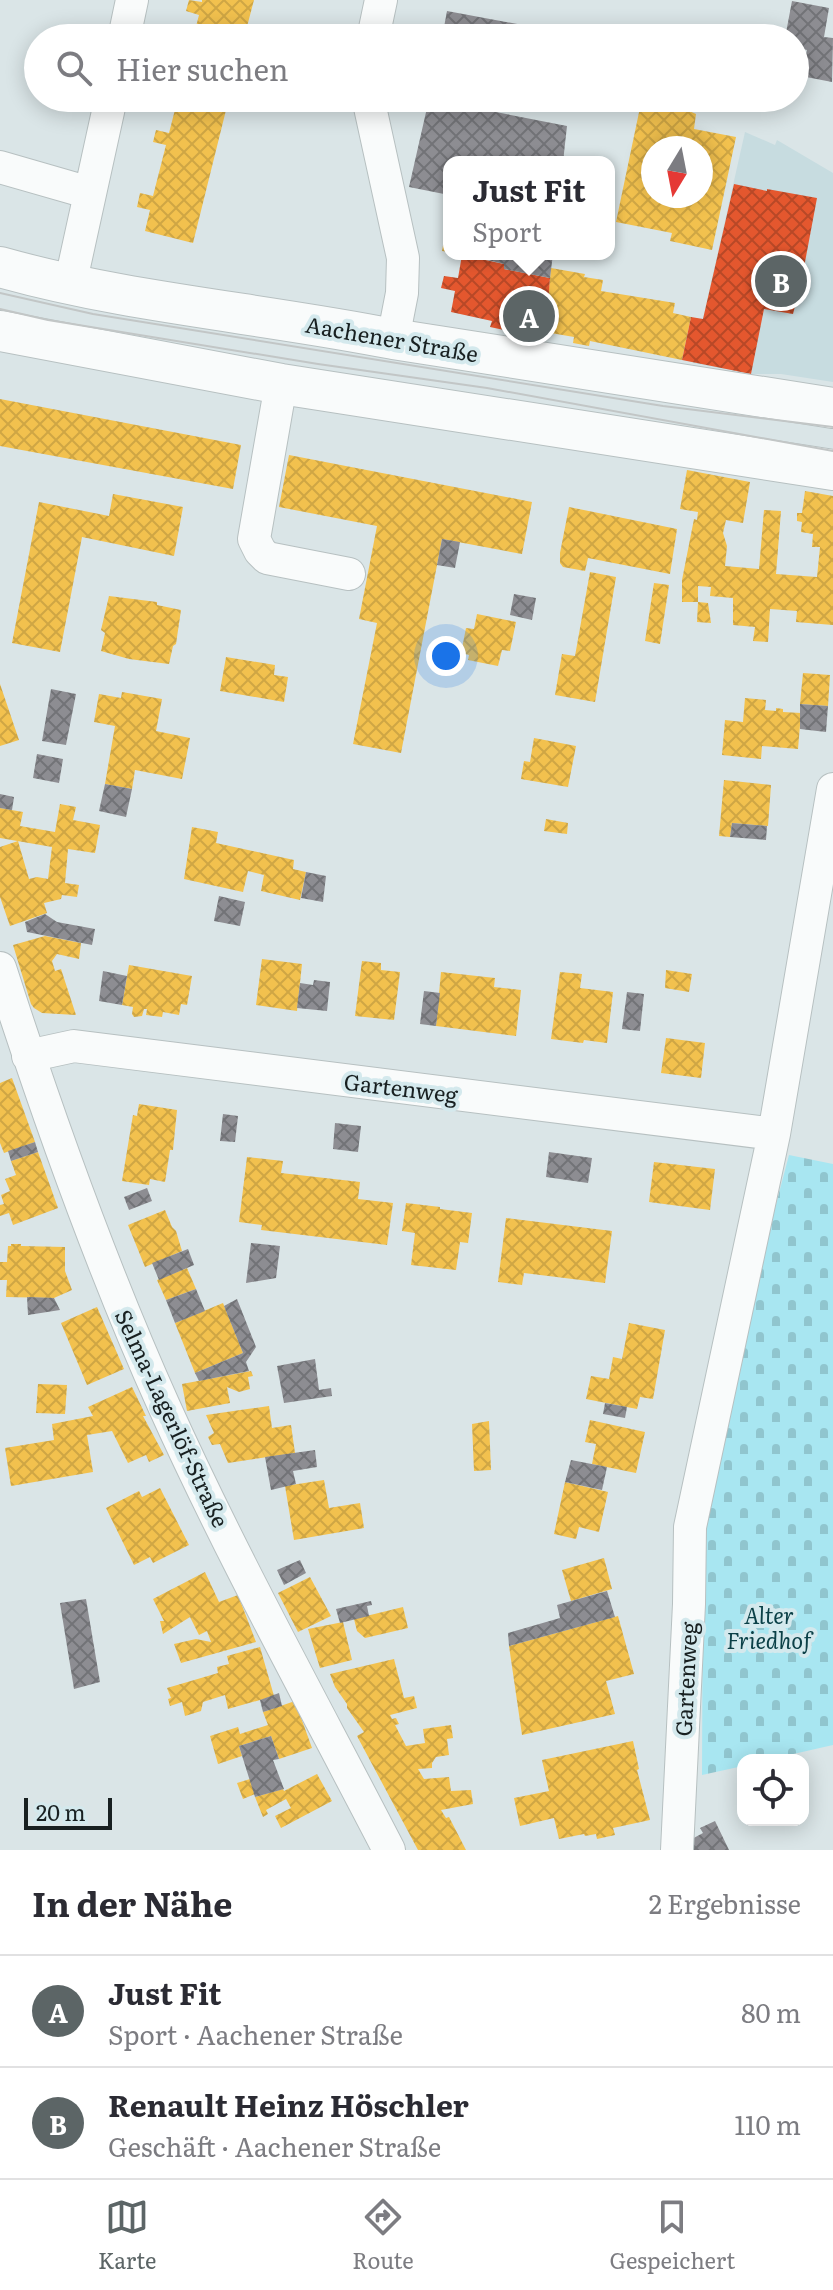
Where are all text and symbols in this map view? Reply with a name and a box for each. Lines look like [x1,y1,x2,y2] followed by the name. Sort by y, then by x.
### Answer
[24,24,809,112] search box
[52,46,96,90] icon: search
[116,46,289,90] text: Hier suchen
[641,136,713,208] north arrow
[443,156,615,260] popup
[472,167,586,211] text: Just Fit
[472,211,542,250] text: Sport
[755,251,807,311] pin: B
[503,286,555,346] pin: A
[303,307,481,369] street label: Aachener Straße
[426,636,466,676] your location
[342,1064,461,1110] street label: Gartenweg
[108,1304,238,1532] street label: Selma-Lagerlöf-Straße
[726,1598,814,1656] park label: Alter Friedhof
[666,1620,705,1737] street label: Gartenweg
[737,1754,809,1826] map controls
[737,1754,809,1826] button: locate
[24,1794,112,1830] scale bar
[36,1795,86,1828] text: 20 m
[32,1877,232,1927] text: In der Nähe
[649,1883,801,1922] text: 2 Ergebnisse
[108,1970,221,2014] text: Just Fit
[48,1992,68,2031] text: A
[741,1992,801,2031] text: 80 m
[108,2014,403,2053] text: Sport · Aachener Straße
[108,2082,469,2126] text: Renault Heinz Höschler
[49,2104,67,2143] text: B
[734,2104,801,2143] text: 110 m
[108,2126,441,2165] text: Geschäft · Aachener Straße
[98,2195,156,2276] tab: Karte
[352,2195,414,2276] tab: Route
[609,2195,735,2276] tab: Gespeichert

